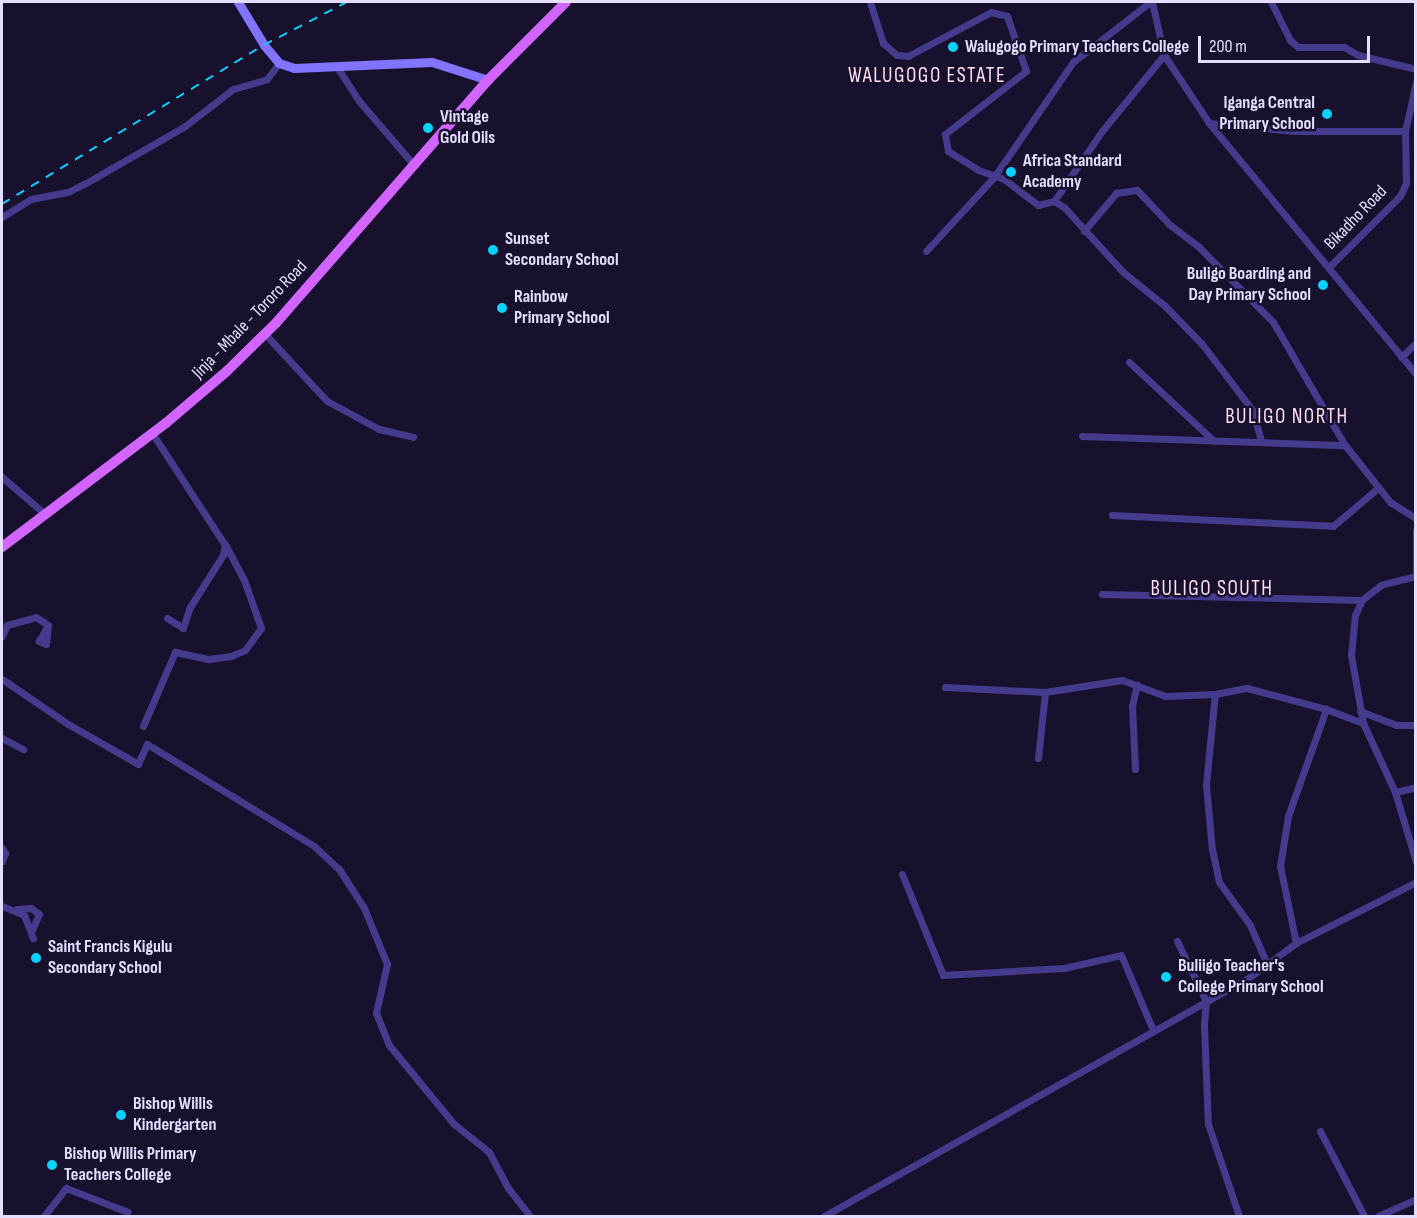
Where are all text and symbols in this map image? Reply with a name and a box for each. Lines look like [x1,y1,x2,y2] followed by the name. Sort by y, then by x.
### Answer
[1201,24,1374,62] scale bar
[965,36,1189,58] place label: Walugogo Primary Teachers College
[1209,36,1247,57] text: 200 m
[946,40,960,54] marker: Walugogo Primary Teachers College
[848,63,1006,89] district label: WALUGOGO ESTATE
[1219,93,1315,136] place label: Iganga Central Primary School
[440,107,495,150] place label: Vintage Gold Oils
[1320,107,1334,121] marker: Iganga Central Primary School
[421,121,435,135] marker: Vintage Gold Oils
[1023,151,1122,194] place label: Africa Standard Academy
[1004,165,1018,179] marker: Africa Standard Academy
[1320,181,1392,255] street label: Bikadho Road
[505,229,619,272] place label: Sunset Secondary School
[486,243,500,257] marker: Sunset Secondary School
[188,256,312,384] street label: Jinja - Mbale - Tororo Road
[1187,264,1311,306] place label: Buligo Boarding and Day Primary School
[1316,278,1330,292] marker: Buligo Boarding and Day Primary School
[514,287,610,330] place label: Rainbow Primary School
[495,301,509,315] marker: Rainbow Primary School
[1225,404,1349,430] district label: BULIGO NORTH
[1151,576,1273,602] district label: BULIGO SOUTH
[48,937,172,980] place label: Saint Francis Kigulu Secondary School
[29,951,43,965] marker: Saint Francis Kigulu Secondary School
[1178,956,1324,998] place label: Buliigo Teacher's College Primary School
[1159,970,1173,984] marker: Buliigo Teacher's College Primary School
[133,1094,216,1136] place label: Bishop Willis Kindergarten
[114,1108,128,1122] marker: Bishop Willis Kindergarten
[64,1144,197,1186] place label: Bishop Willis Primary Teachers College
[45,1158,59,1172] marker: Bishop Willis Primary Teachers College

